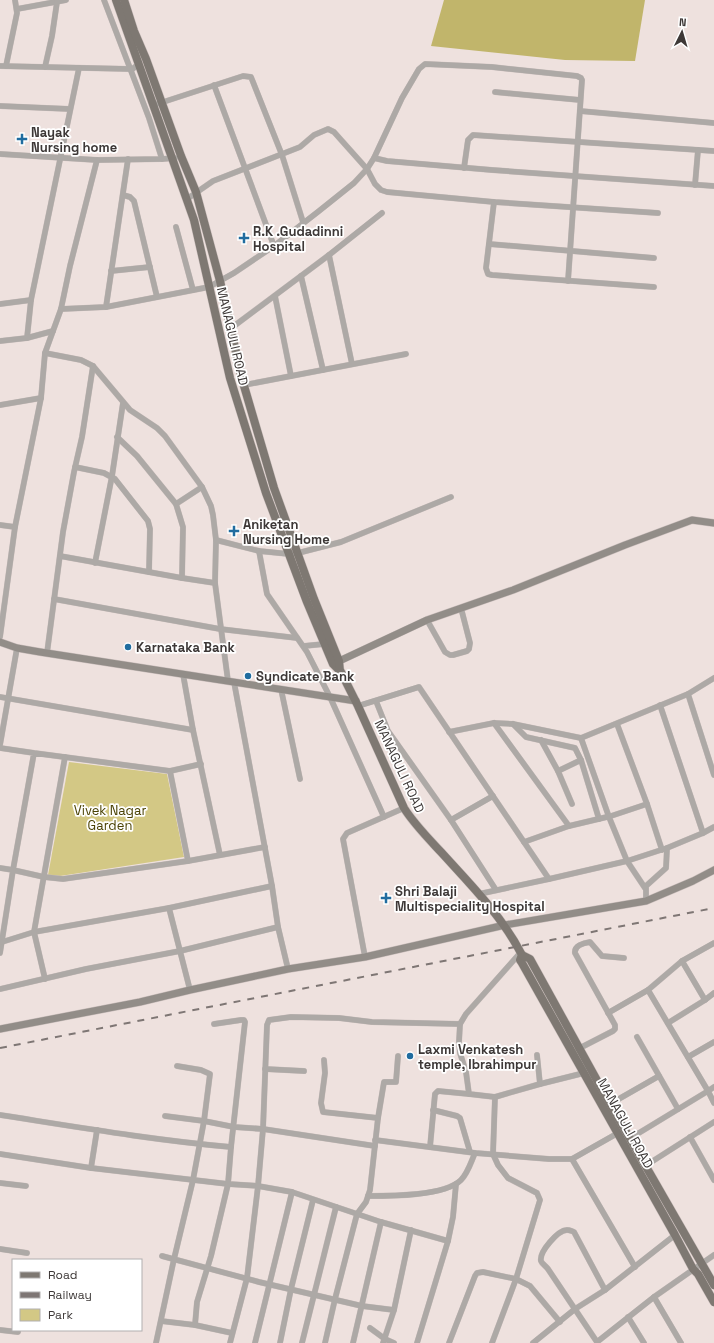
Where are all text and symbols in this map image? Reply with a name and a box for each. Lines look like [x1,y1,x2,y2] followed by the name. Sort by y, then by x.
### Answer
[662,12,702,52] north arrow
[679,15,687,29] text: N
[31,124,117,156] place label: Nayak Nursing home
[16,133,28,145] marker: Nayak Nursing home
[253,223,343,255] place label: R.K .Gudadinni Hospital
[238,232,250,244] marker: R.K .Gudadinni Hospital
[213,285,252,387] street label: MANAGULI ROAD
[243,516,330,548] place label: Aniketan Nursing Home
[228,525,240,537] marker: Aniketan Nursing Home
[136,639,235,656] place label: Karnataka Bank
[123,642,133,652] marker: Karnataka Bank
[256,668,355,685] place label: Syndicate Bank
[243,671,253,681] marker: Syndicate Bank
[371,717,429,815] street label: MANAGULI ROAD
[74,802,146,834] park label: Vivek Nagar Garden
[395,883,545,915] place label: Shri Balaji Multispeciality Hospital
[380,892,392,904] marker: Shri Balaji Multispeciality Hospital
[418,1041,536,1073] place label: Laxmi Venkatesh temple, Ibrahimpur
[405,1051,415,1061] marker: Laxmi Venkatesh temple, Ibrahimpur
[594,1075,657,1171] street label: MANAGULI ROAD
[12,1259,142,1331] legend
[48,1267,77,1283] text: Road
[48,1287,92,1303] text: Railway
[48,1307,73,1323] text: Park

